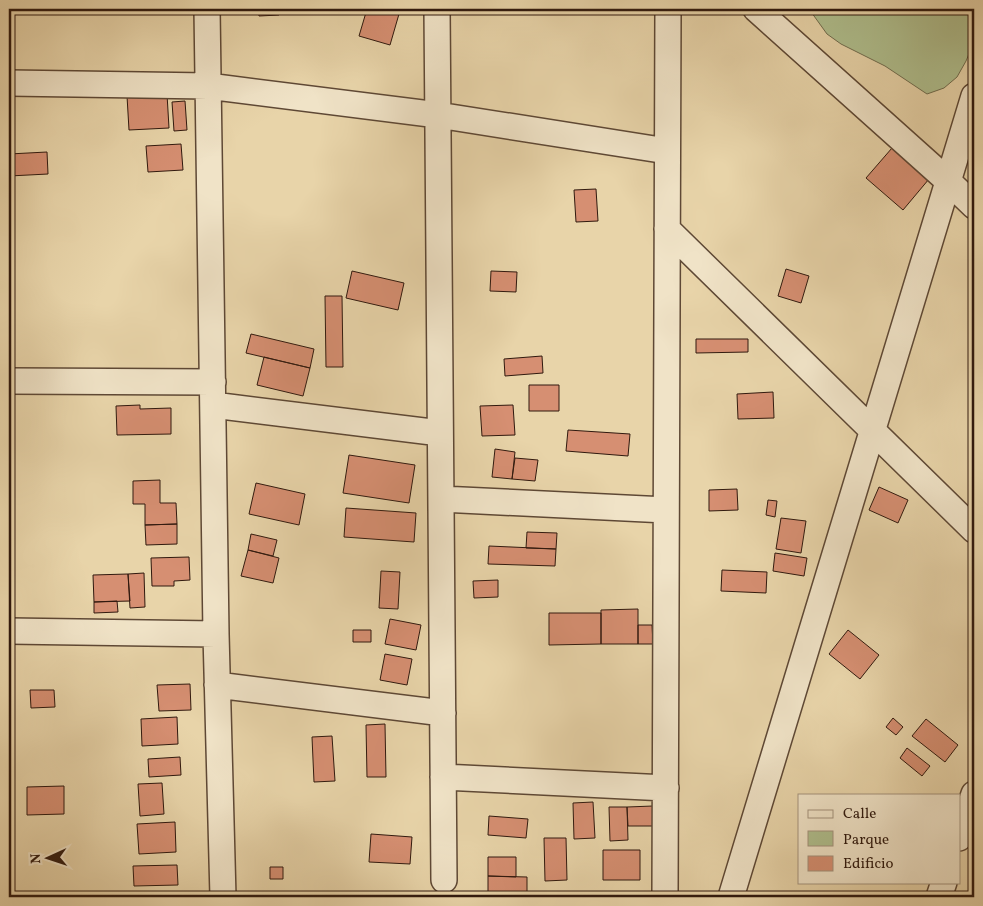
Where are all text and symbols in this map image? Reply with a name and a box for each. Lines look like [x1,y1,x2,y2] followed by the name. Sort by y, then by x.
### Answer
[798,794,960,884] legend
[843,804,876,825] text: Calle
[843,830,889,851] text: Parque
[22,834,72,884] north arrow
[27,853,46,864] text: N
[843,854,894,875] text: Edificio

